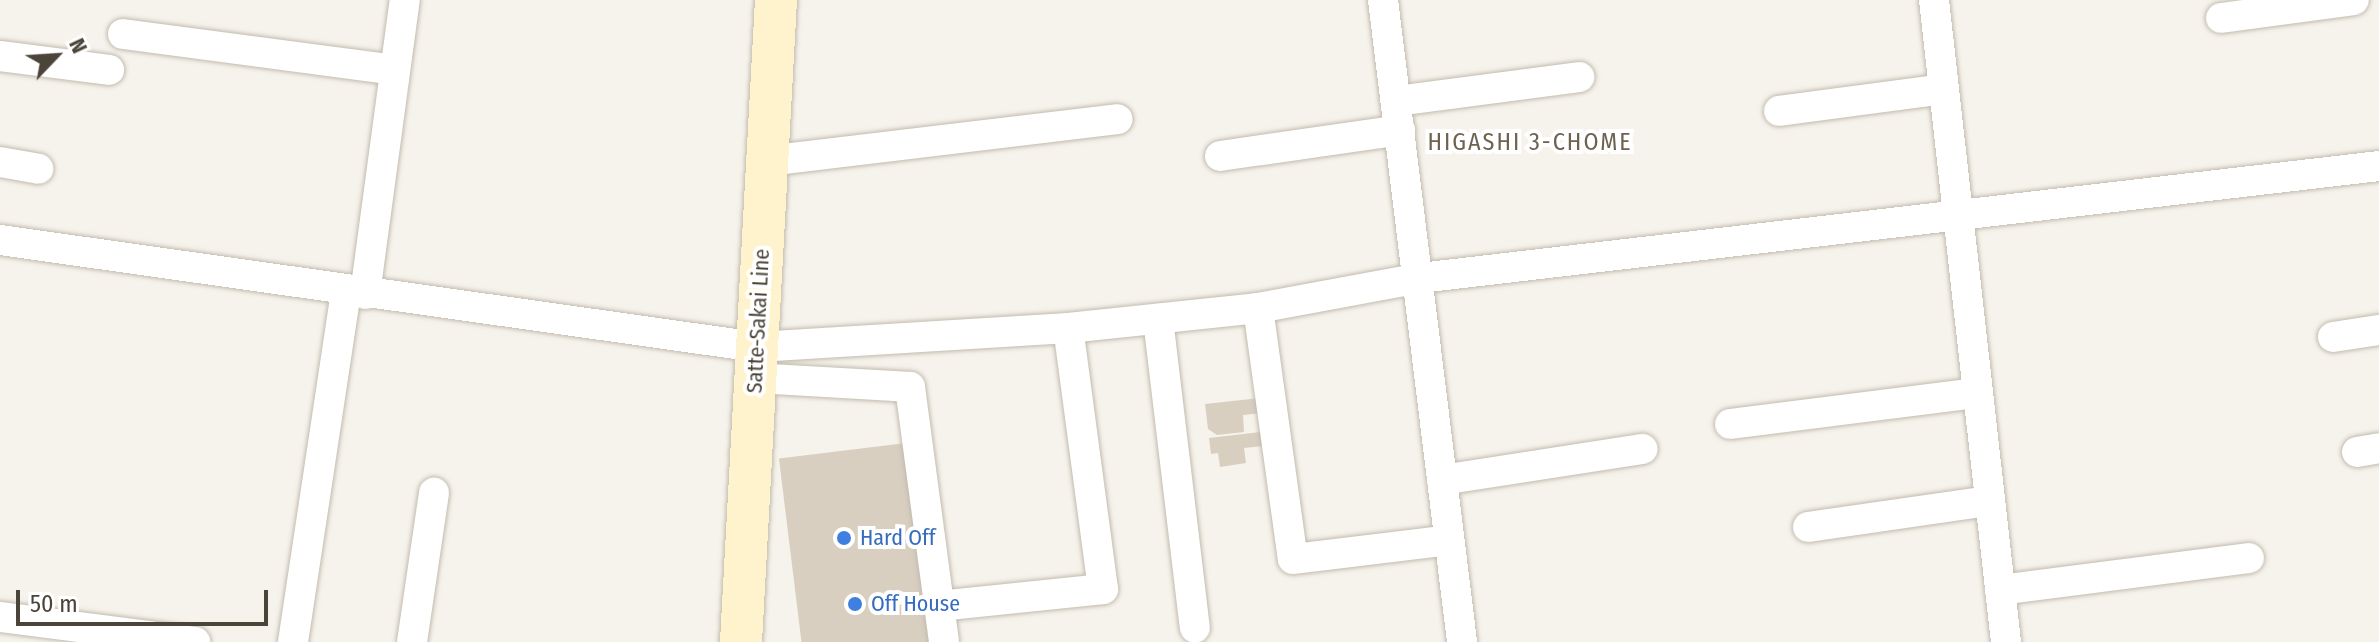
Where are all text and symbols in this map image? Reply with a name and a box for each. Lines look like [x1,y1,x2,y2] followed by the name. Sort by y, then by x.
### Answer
[16,16,96,96] north arrow
[63,34,93,57] text: N
[1427,129,1633,157] district label: HIGASHI 3-CHOME
[741,248,775,394] street label: Satte-Sakai Line
[860,525,935,551] place label: Hard Off
[835,529,853,547] marker: Hard Off
[20,574,272,624] scale bar
[30,590,78,618] text: 50 m
[871,591,960,617] place label: Off House
[846,595,864,613] marker: Off House

